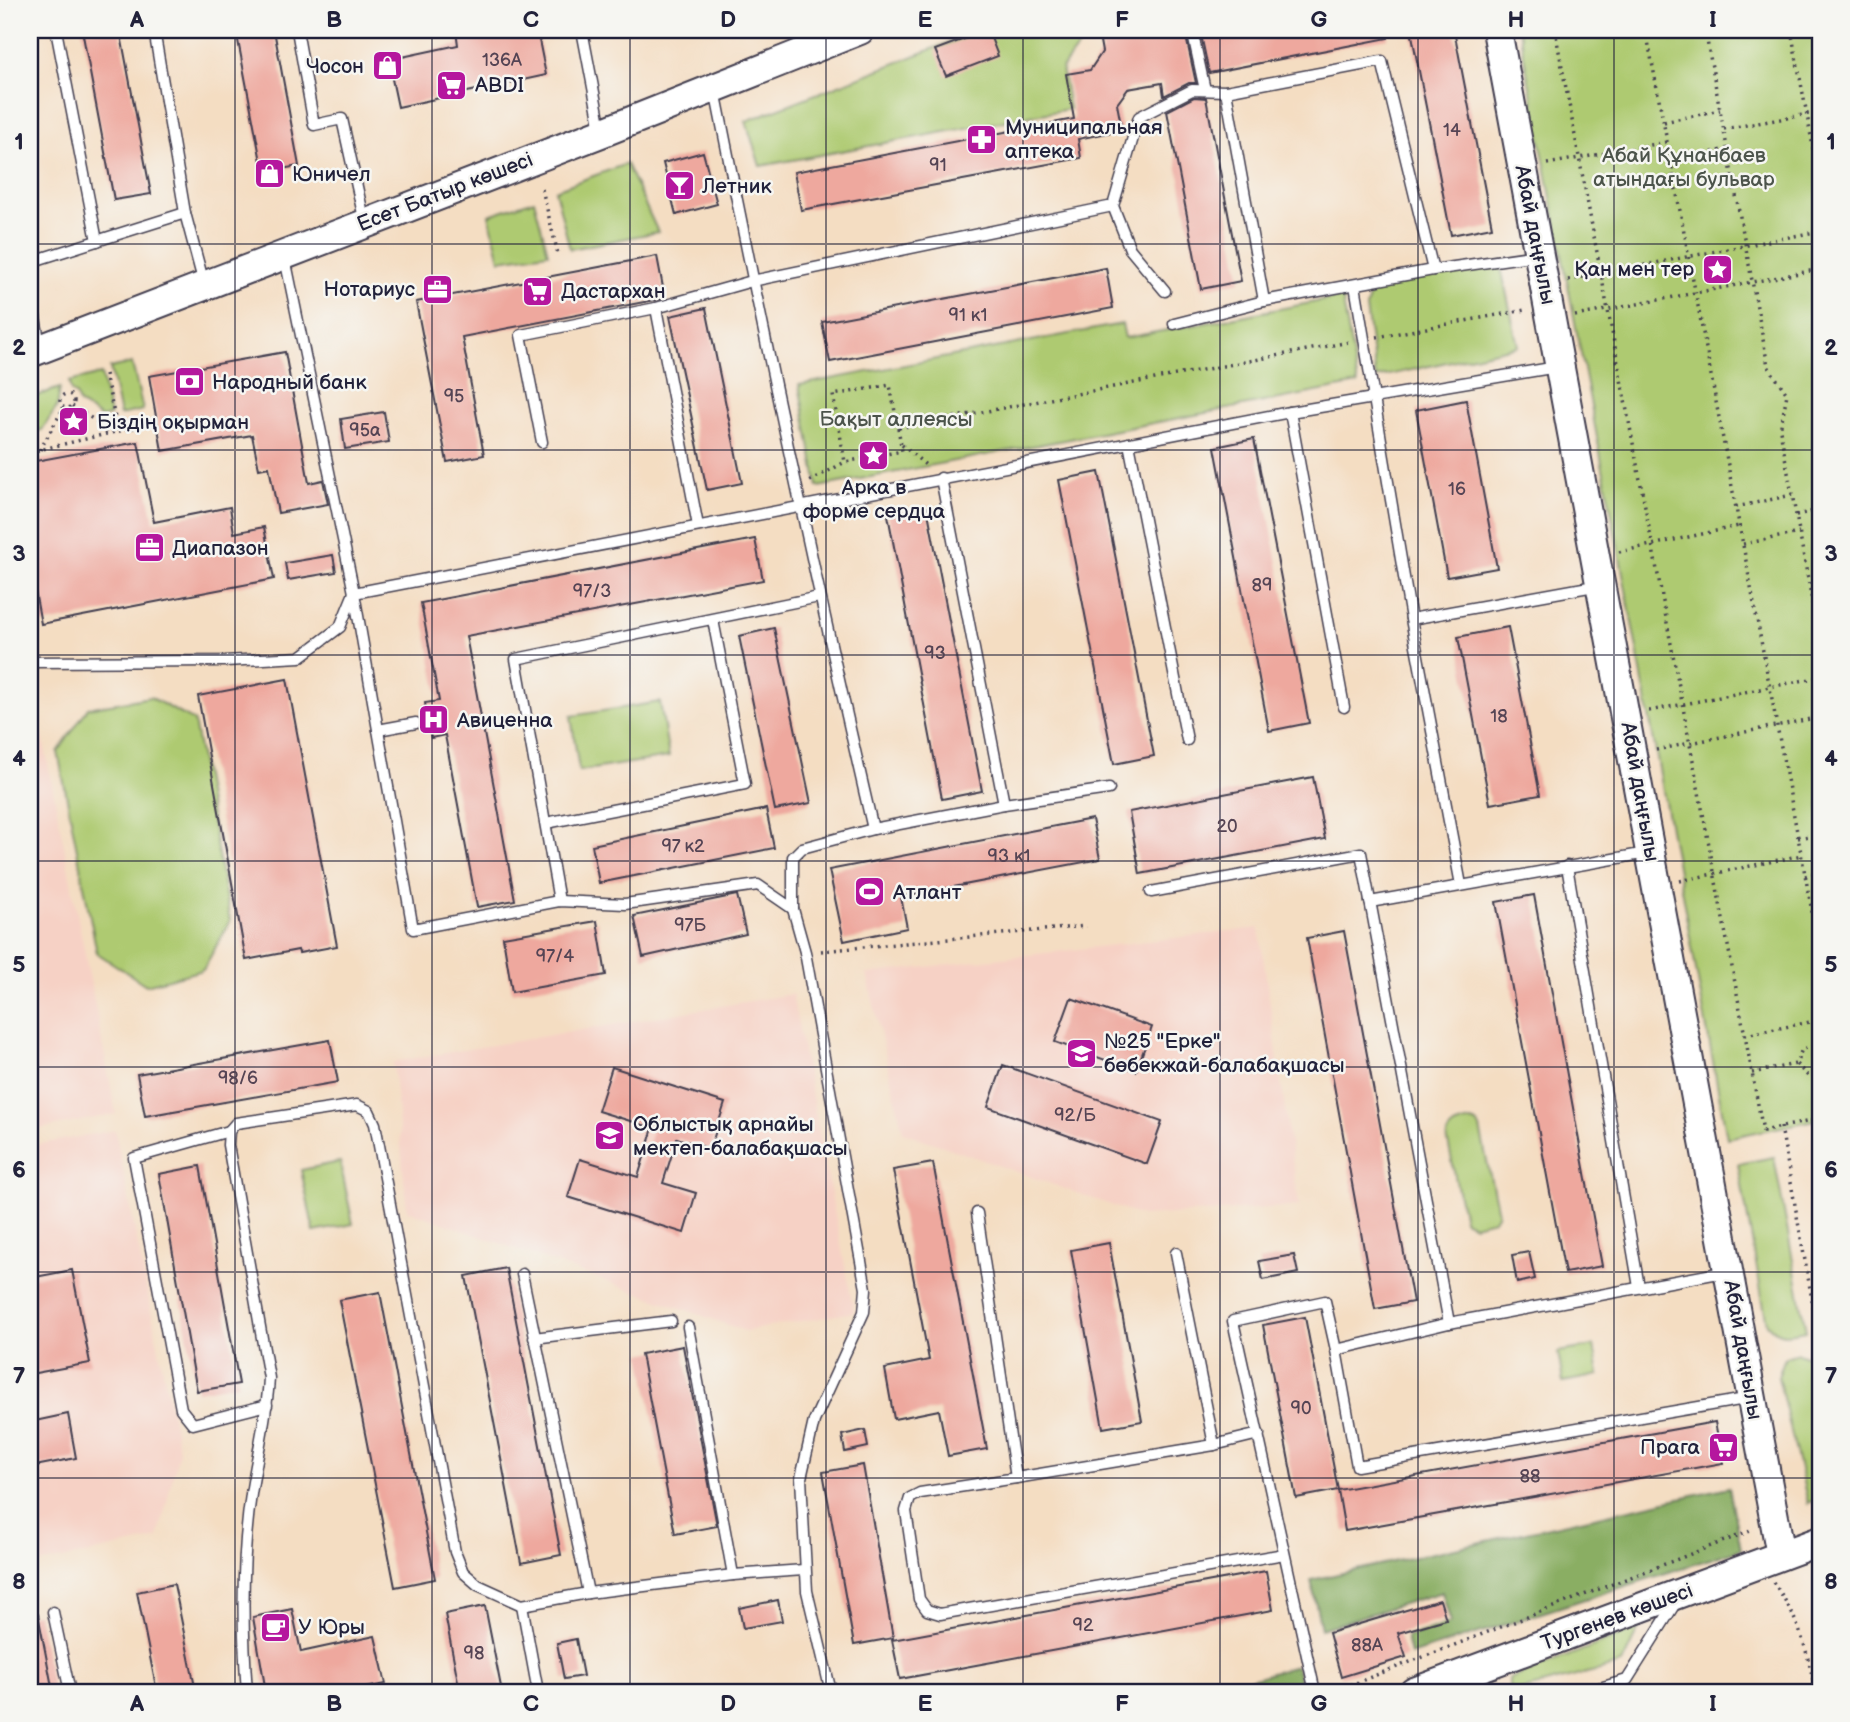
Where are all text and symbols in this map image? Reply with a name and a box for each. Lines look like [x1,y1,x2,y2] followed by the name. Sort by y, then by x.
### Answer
[129,6,145,34] text: A
[326,6,342,34] text: B
[523,6,539,34] text: C
[720,6,736,34] text: D
[918,6,933,34] text: E
[1115,6,1129,34] text: F
[1311,6,1328,34] text: G
[1507,6,1525,34] text: H
[1709,6,1717,34] text: I
[370,49,404,83] shop icon: Чосон
[482,50,522,71] house number: 136А
[306,54,364,79] place label: Чосон
[435,68,469,102] supermarket icon: ABDI
[475,73,524,98] place label: ABDI
[1005,115,1163,164] place label: Муниципальная аптека
[1443,120,1461,141] house number: 14
[965,122,999,156] pharmacy icon: Муниципальная аптека
[14,128,24,156] text: 1
[1826,128,1836,156] text: 1
[1593,143,1775,192] park label: Абай Құнанбаев атындағы бульвар
[354,147,536,237] street label: Есет Батыр көшесі
[929,155,947,176] house number: 91
[252,157,286,191] shop icon: Юничел
[292,162,371,187] place label: Юничел
[1509,162,1561,307] street label: Абай даңғылы
[662,169,696,203] bar icon: Летник
[701,174,772,199] place label: Летник
[1700,252,1734,286] place icon: Қан мен тер
[1574,257,1694,282] place label: Қан мен тер
[421,272,455,306] office icon: Нотариус
[521,274,555,308] supermarket icon: Дастархан
[324,277,415,302] place label: Нотариус
[561,279,666,304] place label: Дастархан
[949,305,987,326] house number: 91 к1
[12,334,26,362] text: 2
[1824,334,1838,362] text: 2
[172,365,206,399] bank icon: Народный банк
[212,370,367,395] place label: Народный банк
[444,386,464,407] house number: 95
[57,405,91,439] place icon: Біздің оқырман
[819,407,973,432] park label: Бақыт аллеясы
[97,410,249,435] place label: Біздің оқырман
[349,420,381,441] house number: 95а
[857,438,891,472] place icon: Арка в форме сердца
[803,475,946,524] place label: Арка в форме сердца
[1448,479,1466,500] house number: 16
[132,531,166,565] office icon: Диапазон
[172,536,269,561] place label: Диапазон
[12,540,26,568] text: 3
[1824,540,1838,568] text: 3
[1252,575,1272,596] house number: 89
[573,581,611,602] house number: 97/3
[924,643,946,664] house number: 93
[417,703,451,737] hospital icon: Авиценна
[1490,706,1508,727] house number: 18
[456,708,553,733] place label: Авиценна
[1615,719,1665,864] street label: Абай даңғылы
[12,745,26,773] text: 4
[1824,745,1838,773] text: 4
[1216,816,1238,837] house number: 20
[661,836,705,857] house number: 97 к2
[988,846,1030,867] house number: 93 к1
[853,875,887,909] sports icon: Атлант
[892,880,962,905] place label: Атлант
[674,915,706,936] house number: 97Б
[536,946,574,967] house number: 97/4
[12,951,26,979] text: 5
[1824,951,1838,979] text: 5
[1104,1029,1345,1078] place label: №25 "Ерке" бөбекжай-балабақшасы
[1064,1036,1098,1070] school or university icon: №25 "Ерке" бөбекжай-балабақшасы
[218,1068,258,1089] house number: 98/6
[1054,1105,1096,1126] house number: 92/Б
[633,1112,848,1161] place label: Облыстық арнайы мектеп-балабақшасы
[593,1119,627,1153] school or university icon: Облыстық арнайы мектеп-балабақшасы
[12,1156,26,1184] text: 6
[1824,1156,1838,1184] text: 6
[1718,1277,1768,1422] street label: Абай даңғылы
[13,1362,26,1390] text: 7
[1825,1362,1838,1390] text: 7
[1291,1398,1312,1419] house number: 90
[1706,1430,1740,1464] supermarket icon: Прага
[1640,1435,1701,1460] place label: Прага
[1520,1466,1541,1487] house number: 88
[12,1568,26,1596] text: 8
[1824,1568,1838,1596] text: 8
[1538,1578,1696,1656] street label: Тургенев көшесі
[258,1610,292,1644] cafe icon: У Юры
[298,1615,365,1640] place label: У Юры
[1072,1615,1094,1636] house number: 92
[1351,1635,1383,1656] house number: 88А
[464,1643,484,1664] house number: 98
[129,1690,145,1718] text: A
[326,1690,342,1718] text: B
[523,1690,539,1718] text: C
[720,1690,736,1718] text: D
[918,1690,933,1718] text: E
[1115,1690,1129,1718] text: F
[1311,1690,1328,1718] text: G
[1507,1690,1525,1718] text: H
[1709,1690,1717,1718] text: I

